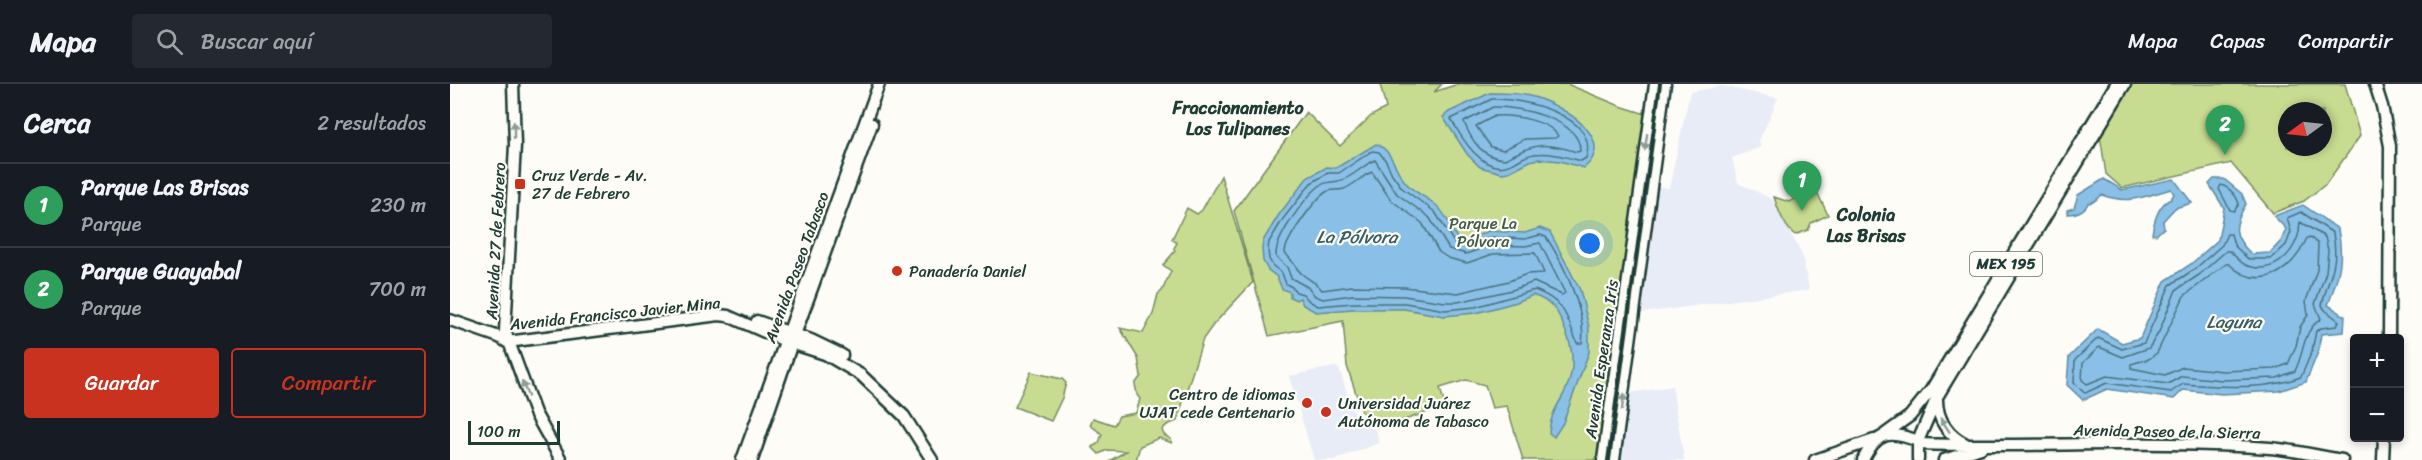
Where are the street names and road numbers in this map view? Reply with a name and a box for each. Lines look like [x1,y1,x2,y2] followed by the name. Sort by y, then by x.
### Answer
[477,162,514,321] street label: Avenida 27 de Febrero
[755,187,837,348] street label: Avenida Paseo Tabasco
[1970,252,2042,276] road number: MEX 195
[1576,277,1627,442] street label: Avenida Esperanza Iris
[507,288,723,339] street label: Avenida Francisco Javier Mina
[2072,415,2262,448] street label: Avenida Paseo de la Sierra

